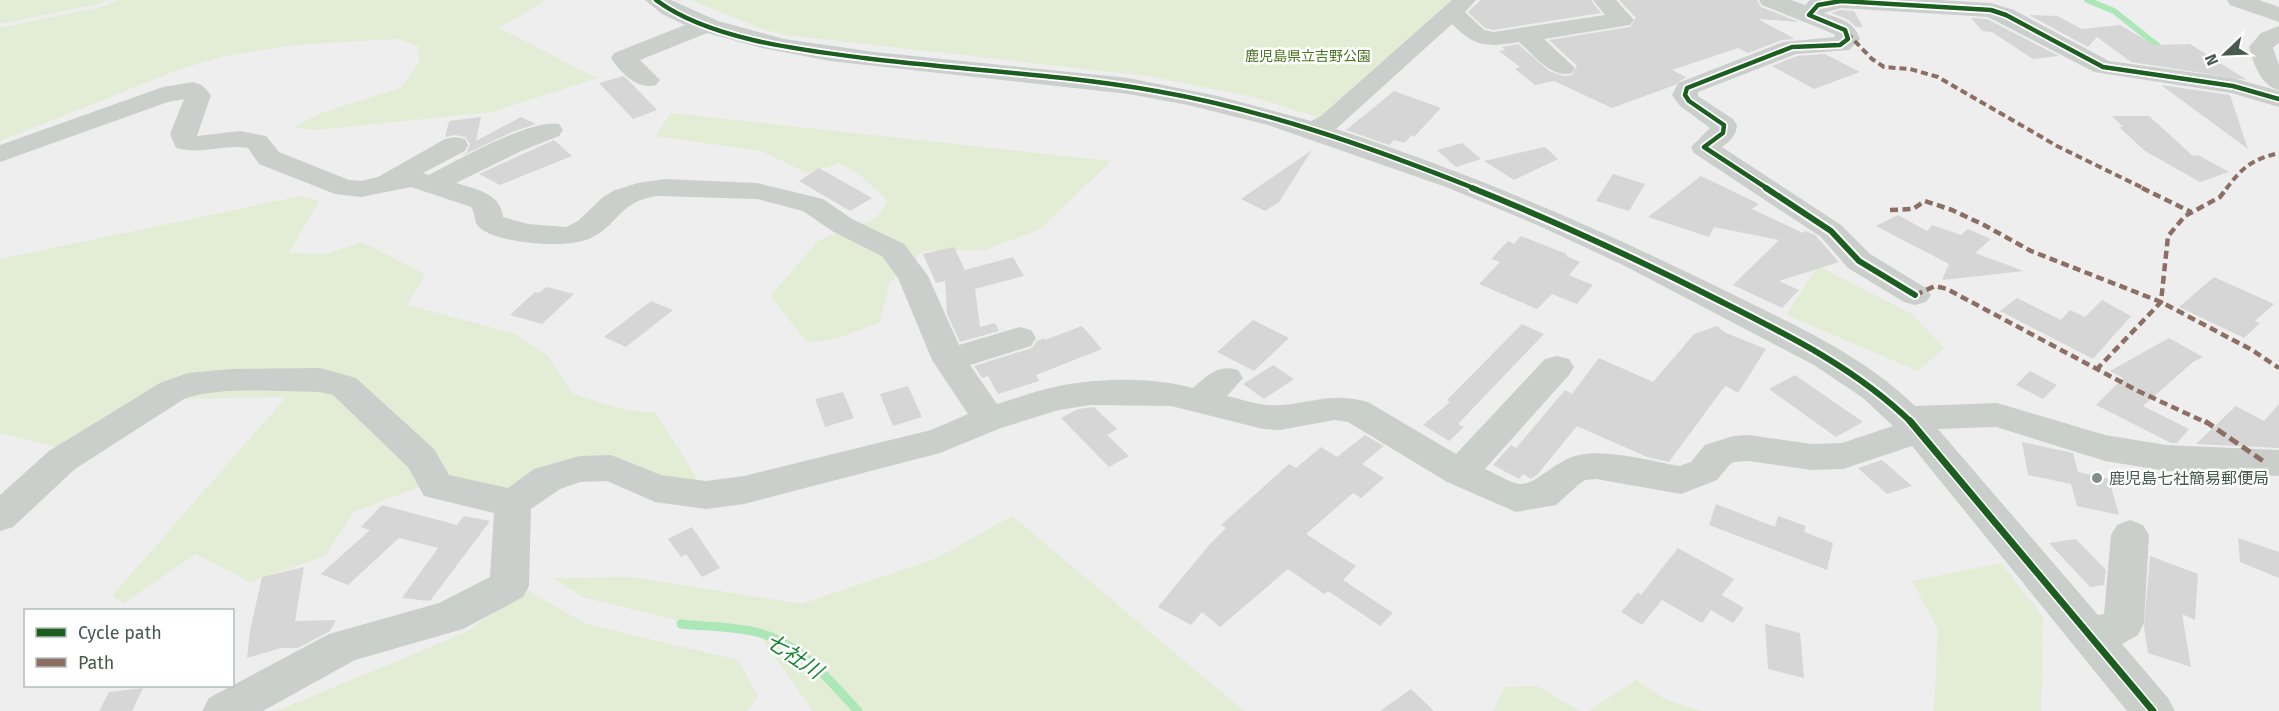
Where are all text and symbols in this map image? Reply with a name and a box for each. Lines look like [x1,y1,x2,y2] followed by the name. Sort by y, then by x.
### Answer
[2195,24,2255,84] north arrow
[1245,48,1371,65] park label: 鹿児島県立吉野公園
[2201,51,2222,68] text: N
[2109,469,2269,488] place label: 鹿児島七社簡易郵便局
[2090,471,2104,485] marker: 鹿児島七社簡易郵便局
[24,609,234,687] legend
[78,622,162,644] text: Cycle path
[761,628,829,686] water label: 七社川
[78,652,114,674] text: Path

